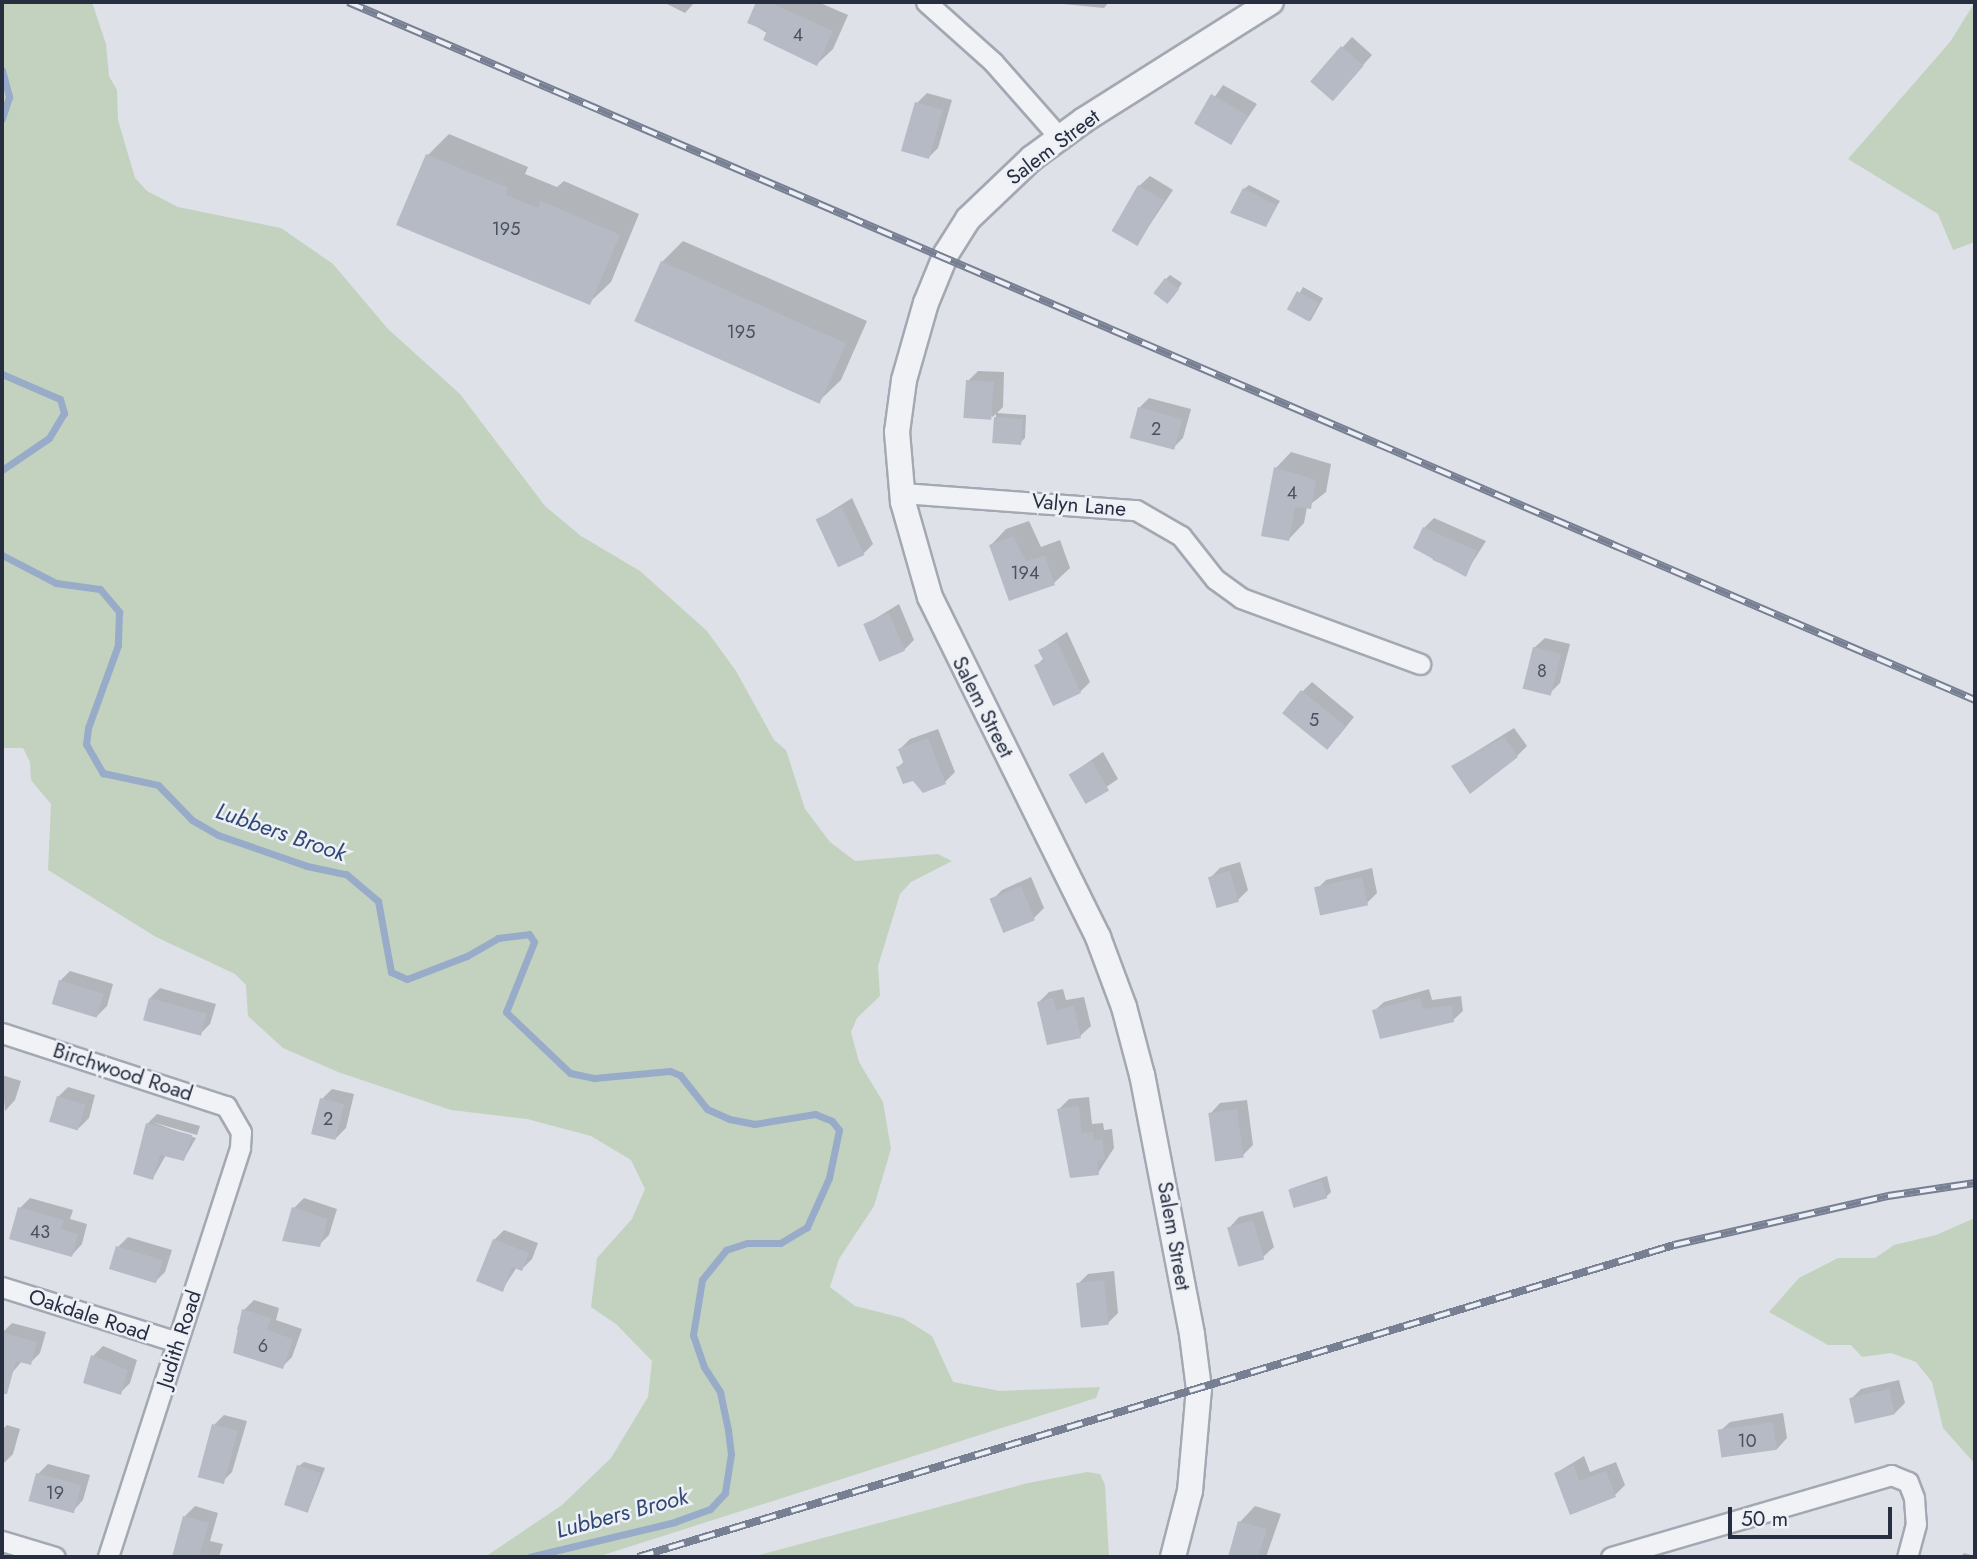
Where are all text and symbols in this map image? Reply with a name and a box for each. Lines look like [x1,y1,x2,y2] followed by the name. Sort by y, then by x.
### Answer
[793,24,803,46] house number: 4
[1001,104,1105,190] street label: Salem Street
[492,218,520,240] house number: 195
[727,321,755,343] house number: 195
[1151,418,1161,440] house number: 2
[1287,482,1297,504] house number: 4
[1031,488,1127,522] street label: Valyn Lane
[1011,562,1039,584] house number: 194
[947,652,1019,762] street label: Salem Street
[1537,660,1547,682] house number: 8
[1309,709,1319,731] house number: 5
[212,797,350,867] water label: Lubbers Brook
[50,1038,196,1106] street label: Birchwood Road
[323,1108,333,1130] house number: 2
[1152,1180,1196,1292] street label: Salem Street
[30,1221,50,1243] house number: 43
[26,1284,152,1346] street label: Oakdale Road
[151,1287,207,1391] street label: Judith Road
[258,1335,268,1357] house number: 6
[1738,1430,1756,1452] house number: 10
[46,1482,64,1504] house number: 19
[553,1482,691,1544] water label: Lubbers Brook
[1732,1492,1896,1536] scale bar
[1741,1504,1788,1534] text: 50 m

